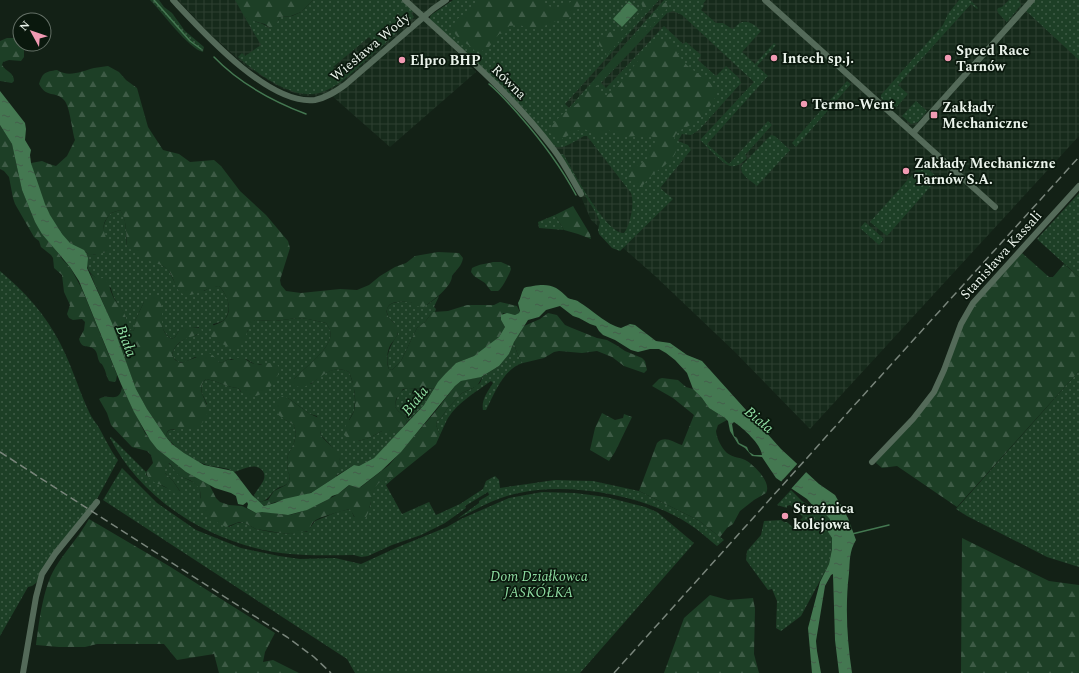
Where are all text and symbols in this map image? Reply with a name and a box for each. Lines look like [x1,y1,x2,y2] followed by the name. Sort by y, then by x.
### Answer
[326,7,415,87] street label: Wiesława Wody
[12,12,52,52] north arrow
[15,17,34,35] text: N
[956,40,1029,77] place label: Speed Race Tarnów
[782,48,854,69] place label: Intech sp.j.
[410,50,481,71] place label: Elpro BHP
[769,53,779,63] marker: Intech sp.j.
[943,53,953,63] marker: Speed Race Tarnów
[397,55,407,65] marker: Elpro BHP
[487,60,531,104] street label: Równa
[812,94,895,115] place label: Termo-Went
[942,97,1028,134] place label: Zakłady Mechaniczne
[799,99,809,109] marker: Termo-Went
[929,110,939,120] marker: Zakłady Mechaniczne
[914,153,1056,190] place label: Zakłady Mechaniczne Tarnów S.A.
[901,166,911,176] marker: Zakłady Mechaniczne Tarnów S.A.
[955,206,1047,304] street label: Stanisława Kassali
[109,321,143,361] water label: Biała
[396,381,435,421] water label: Biała
[739,401,779,440] water label: Biała
[793,498,855,535] place label: Strażnica kolejowa
[780,511,790,521] marker: Strażnica kolejowa
[490,566,588,603] park label: Dom Działkowca JASKÓŁKA

